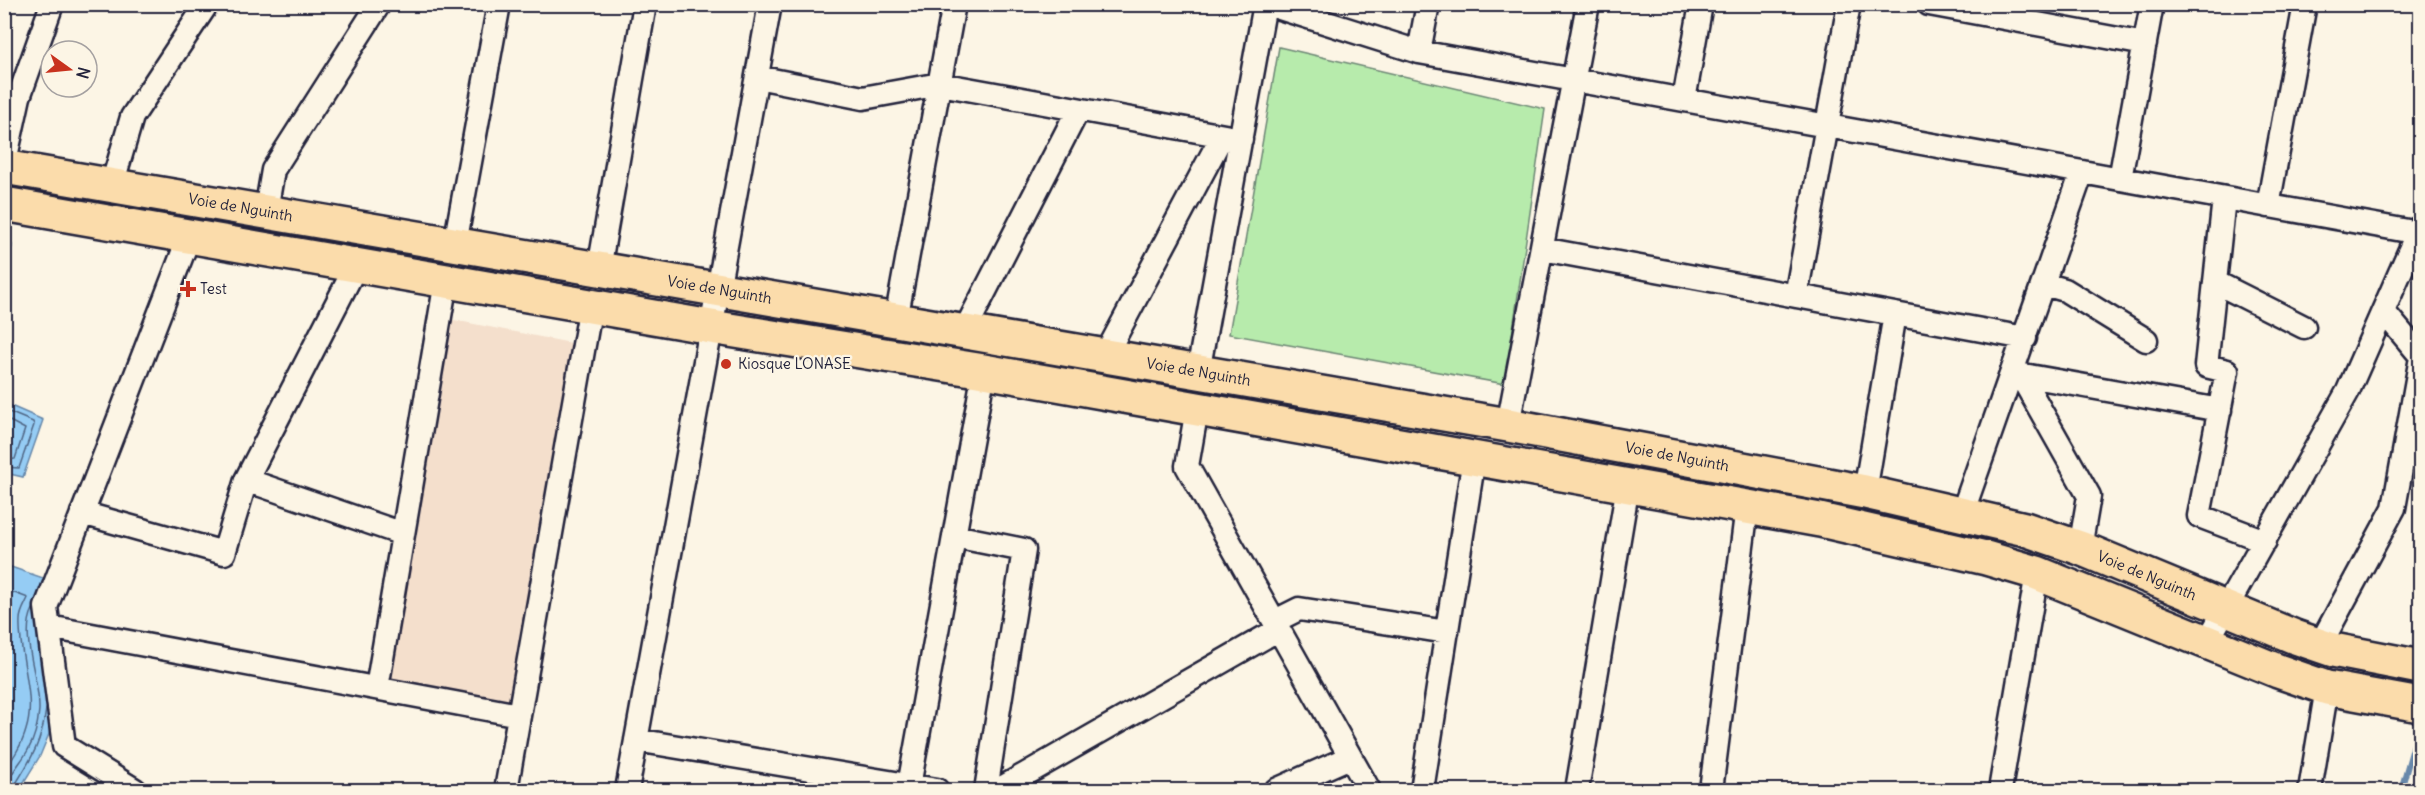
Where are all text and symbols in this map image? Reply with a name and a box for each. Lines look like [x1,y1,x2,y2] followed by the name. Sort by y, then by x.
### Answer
[39,39,99,99] north arrow
[72,65,95,81] text: N
[187,189,295,225] street label: Voie de Nguinth
[666,271,774,308] street label: Voie de Nguinth
[200,279,227,298] place label: Test
[181,282,195,296] marker: Test
[1145,353,1253,390] street label: Voie de Nguinth
[738,354,851,373] place label: Kiosque LONASE
[719,357,733,371] marker: Kiosque LONASE
[1623,437,1731,475] street label: Voie de Nguinth
[2095,546,2200,604] street label: Voie de Nguinth

